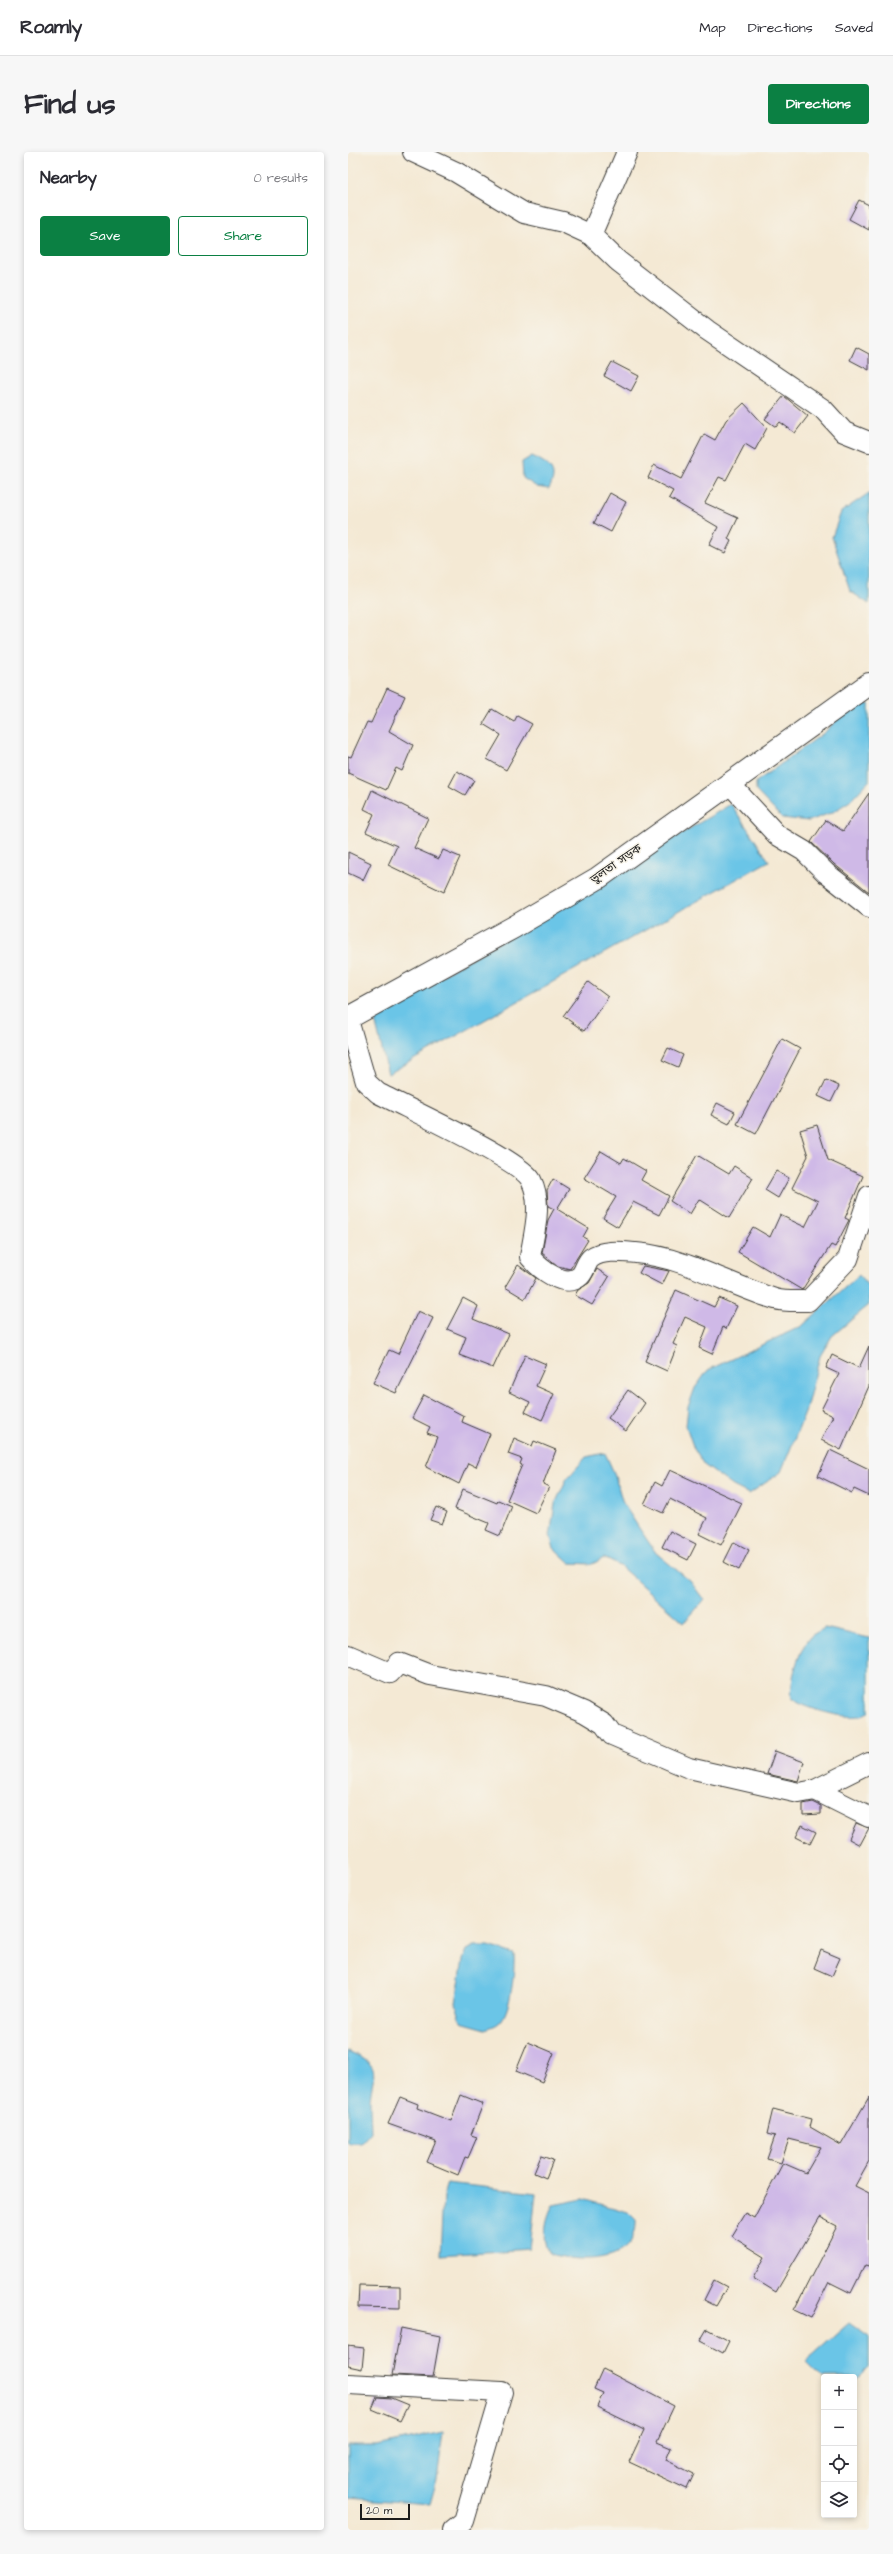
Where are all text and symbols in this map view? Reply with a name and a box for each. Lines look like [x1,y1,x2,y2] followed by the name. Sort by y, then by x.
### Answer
[20,14,82,41] text: Roamly
[699,18,726,38] text: Map
[748,18,813,38] text: Directions
[835,18,873,38] text: Saved
[768,84,869,124] button: Directions
[24,85,115,124] text: Find us
[40,166,97,190] text: Nearby
[253,169,308,187] text: 0 results
[40,216,170,256] button: Save
[178,216,308,256] button: Share
[586,840,645,889] street label: ভুলতা সড়ক
[821,2374,857,2518] map controls
[821,2374,857,2410] button: +
[821,2410,857,2446] button: −
[821,2446,857,2482] button: locate
[821,2482,857,2518] button: layers
[360,2502,410,2521] scale bar
[366,2503,392,2518] text: 20 m

